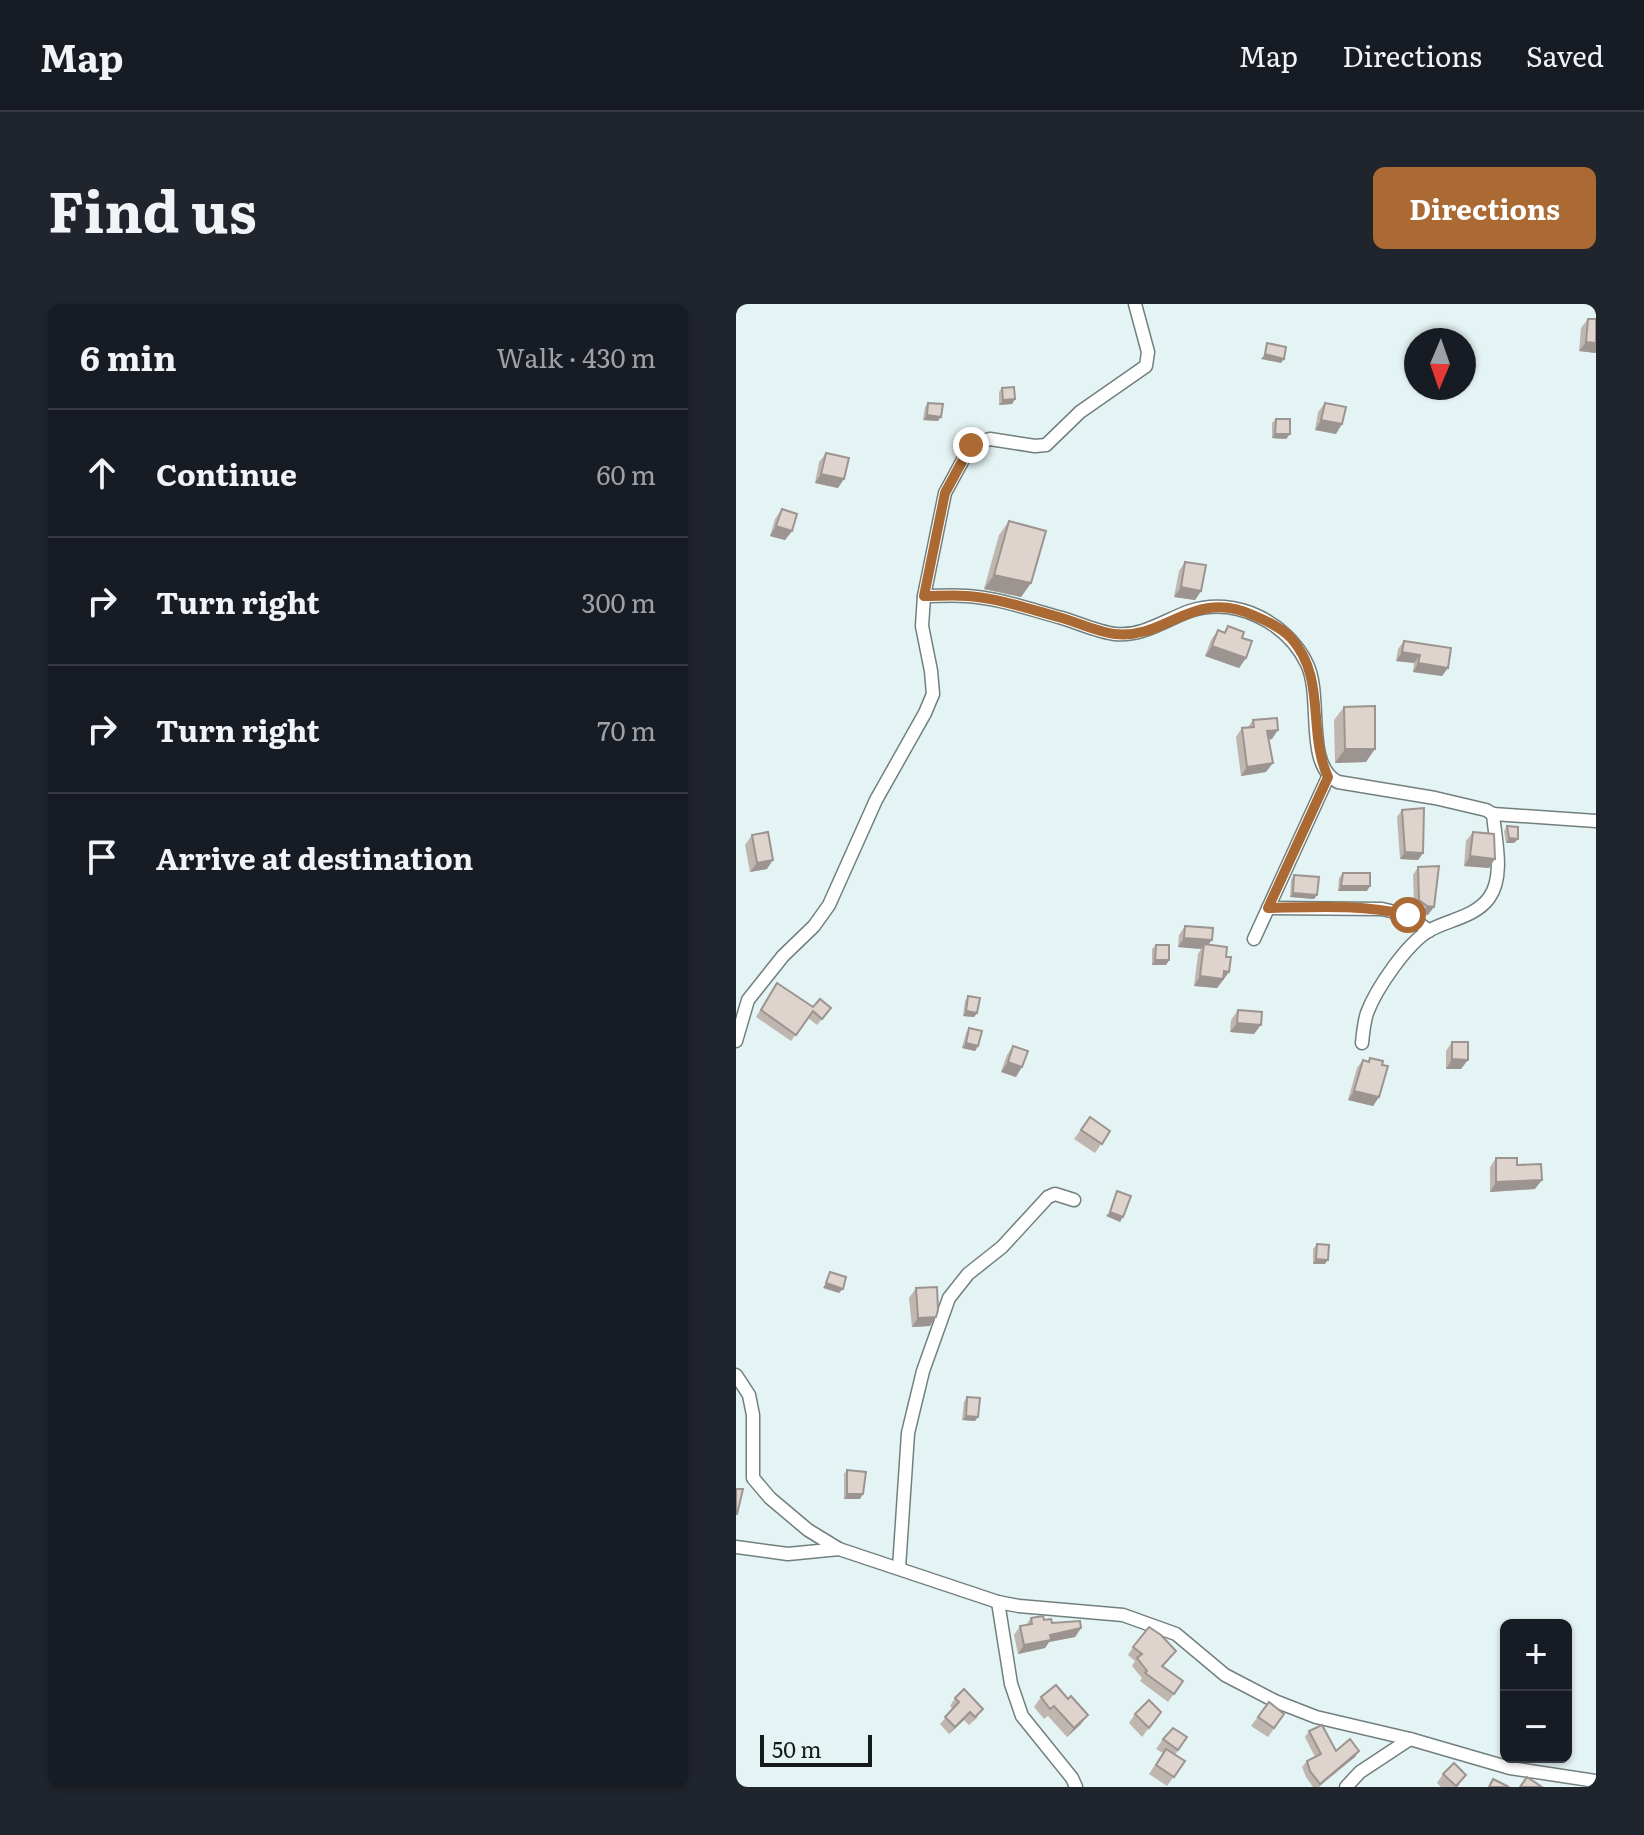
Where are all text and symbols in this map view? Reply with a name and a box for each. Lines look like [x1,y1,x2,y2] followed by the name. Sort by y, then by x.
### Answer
[40,27,124,84] text: Map
[1239,34,1298,76] text: Map
[1342,34,1482,76] text: Directions
[1526,34,1604,76] text: Saved
[48,167,257,250] text: Find us
[1373,167,1596,249] button: Directions
[1404,328,1476,400] north arrow
[80,331,177,381] text: 6 min
[497,337,656,376] text: Walk · 430 m
[953,427,989,463] route end
[80,451,124,495] icon: ahead
[156,451,297,495] text: Continue
[597,454,656,493] text: 60 m
[80,579,124,623] icon: right
[156,579,320,623] text: Turn right
[581,582,656,621] text: 300 m
[80,707,124,751] icon: right
[156,707,320,751] text: Turn right
[597,710,656,749] text: 70 m
[80,835,124,879] icon: arrive
[156,835,473,879] text: Arrive at destination
[1390,897,1426,933] route start
[1500,1619,1572,1763] map controls
[1500,1619,1572,1691] button: +
[1500,1691,1572,1763] button: −
[760,1731,872,1767] scale bar
[772,1732,822,1765] text: 50 m

